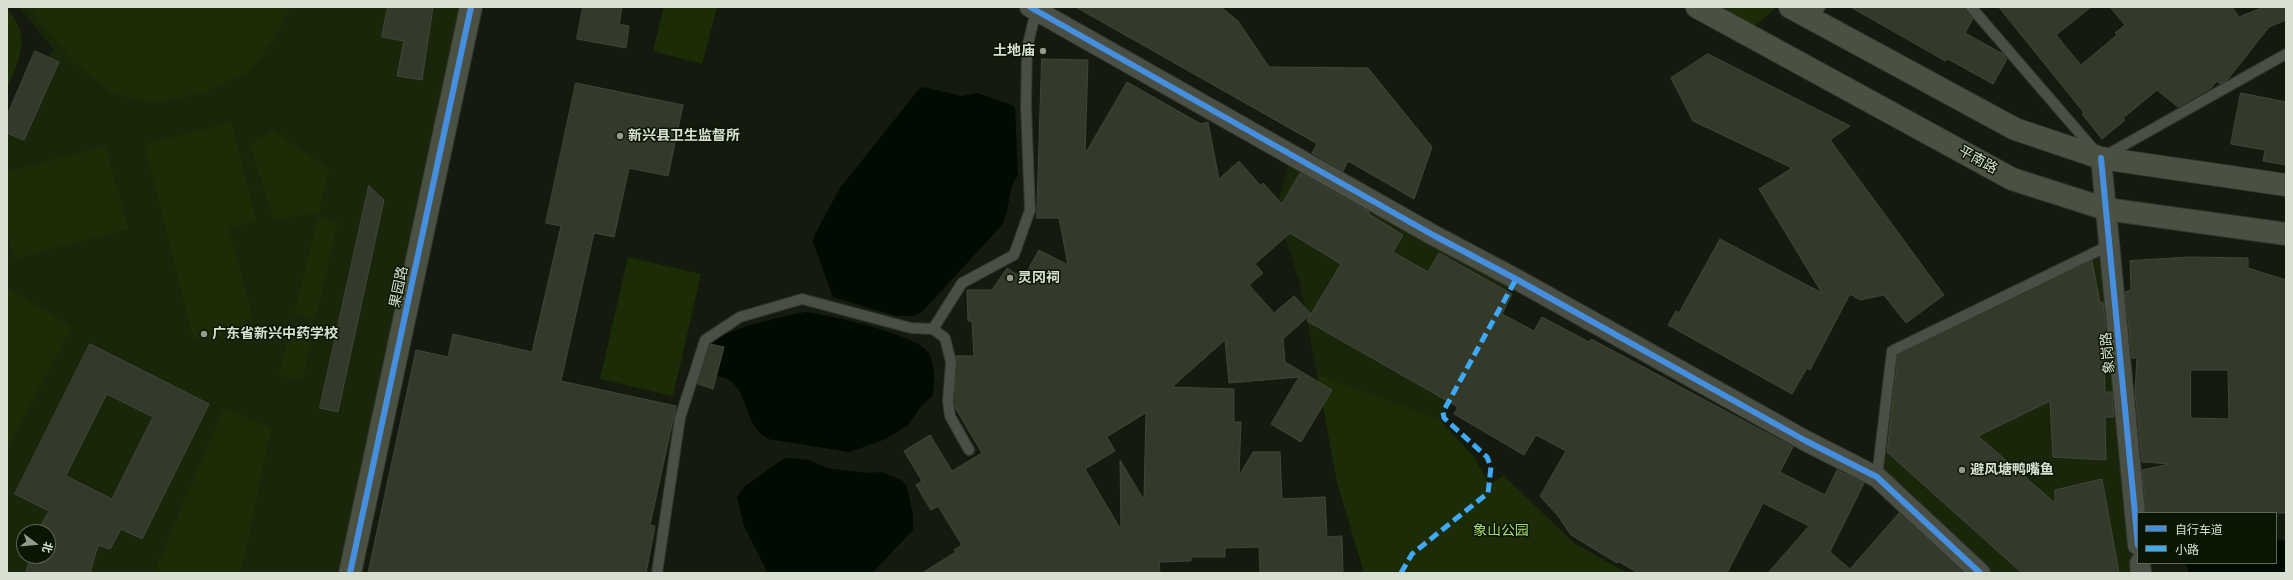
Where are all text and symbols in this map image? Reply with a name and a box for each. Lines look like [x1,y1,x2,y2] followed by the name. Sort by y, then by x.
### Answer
[993,43,1035,59] place label: 土地庙
[1038,46,1048,56] marker: 土地庙
[628,128,740,144] place label: 新兴县卫生监督所
[615,131,625,141] marker: 新兴县卫生监督所
[1956,142,2000,178] street label: 平南路
[386,265,412,309] street label: 果园路
[1018,270,1060,286] place label: 灵冈祠
[1005,273,1015,283] marker: 灵冈祠
[212,326,338,342] place label: 广东省新兴中药学校
[199,329,209,339] marker: 广东省新兴中药学校
[2098,331,2118,375] street label: 象岗路
[1970,462,2054,478] place label: 避风塘鸭嘴鱼
[1957,465,1967,475] marker: 避风塘鸭嘴鱼
[2137,512,2277,564] legend
[1473,523,1529,539] park label: 象山公园
[16,524,56,564] north arrow
[2175,524,2223,536] text: 自行车道
[40,540,54,554] text: 北
[2175,544,2199,556] text: 小路

